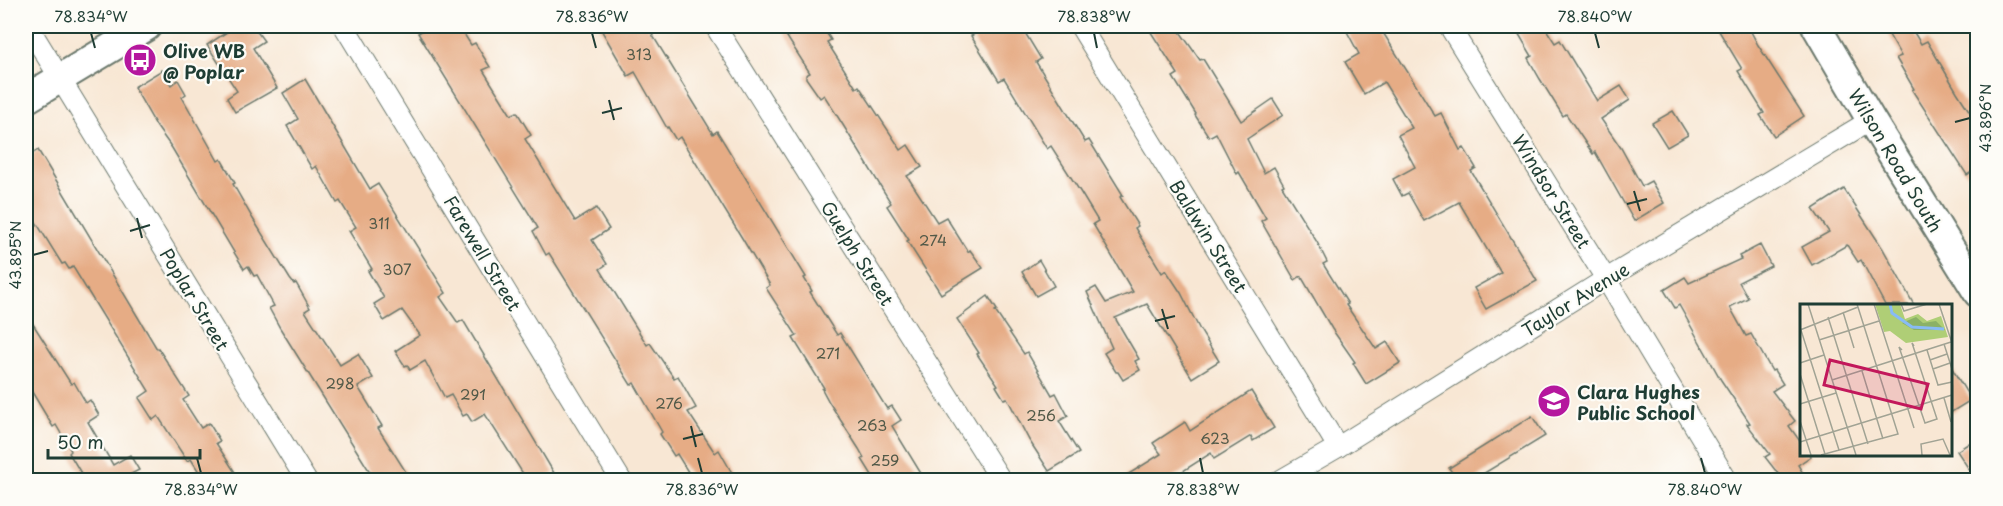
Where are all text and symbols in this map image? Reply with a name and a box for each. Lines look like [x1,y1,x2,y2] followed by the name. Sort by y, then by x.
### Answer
[54,4,128,27] text: 78.834°W
[556,4,629,27] text: 78.836°W
[1057,4,1131,27] text: 78.838°W
[1558,4,1633,27] text: 78.840°W
[163,37,245,85] place label: Olive WB @ Poplar
[122,42,158,78] bus stop icon: Olive WB @ Poplar
[626,42,652,65] house number: 313
[1842,83,1950,237] street label: Wilson Road South
[1973,84,1996,152] text: 43.896°N
[1506,129,1598,253] street label: Windsor Street
[1163,174,1255,298] street label: Baldwin Street
[438,190,528,316] street label: Farewell Street
[815,195,901,311] street label: Guelph Street
[368,211,390,234] house number: 311
[3,220,26,290] text: 43.895°N
[919,228,947,251] house number: 274
[154,243,236,355] street label: Poplar Street
[1516,255,1634,343] street label: Taylor Avenue
[383,257,412,280] house number: 307
[1800,304,1952,455] inset map
[816,341,840,364] house number: 271
[326,371,354,394] house number: 298
[1577,378,1700,426] place label: Clara Hughes Public School
[460,382,486,405] house number: 291
[1536,383,1572,419] school or university icon: Clara Hughes Public School
[655,391,683,414] house number: 276
[1026,403,1056,426] house number: 256
[857,413,887,436] house number: 263
[48,422,200,460] scale bar
[1200,426,1230,449] house number: 623
[57,428,104,455] text: 50 m
[871,448,900,471] house number: 259
[164,477,238,500] text: 78.834°W
[666,477,739,500] text: 78.836°W
[1166,477,1240,500] text: 78.838°W
[1668,477,1743,500] text: 78.840°W

